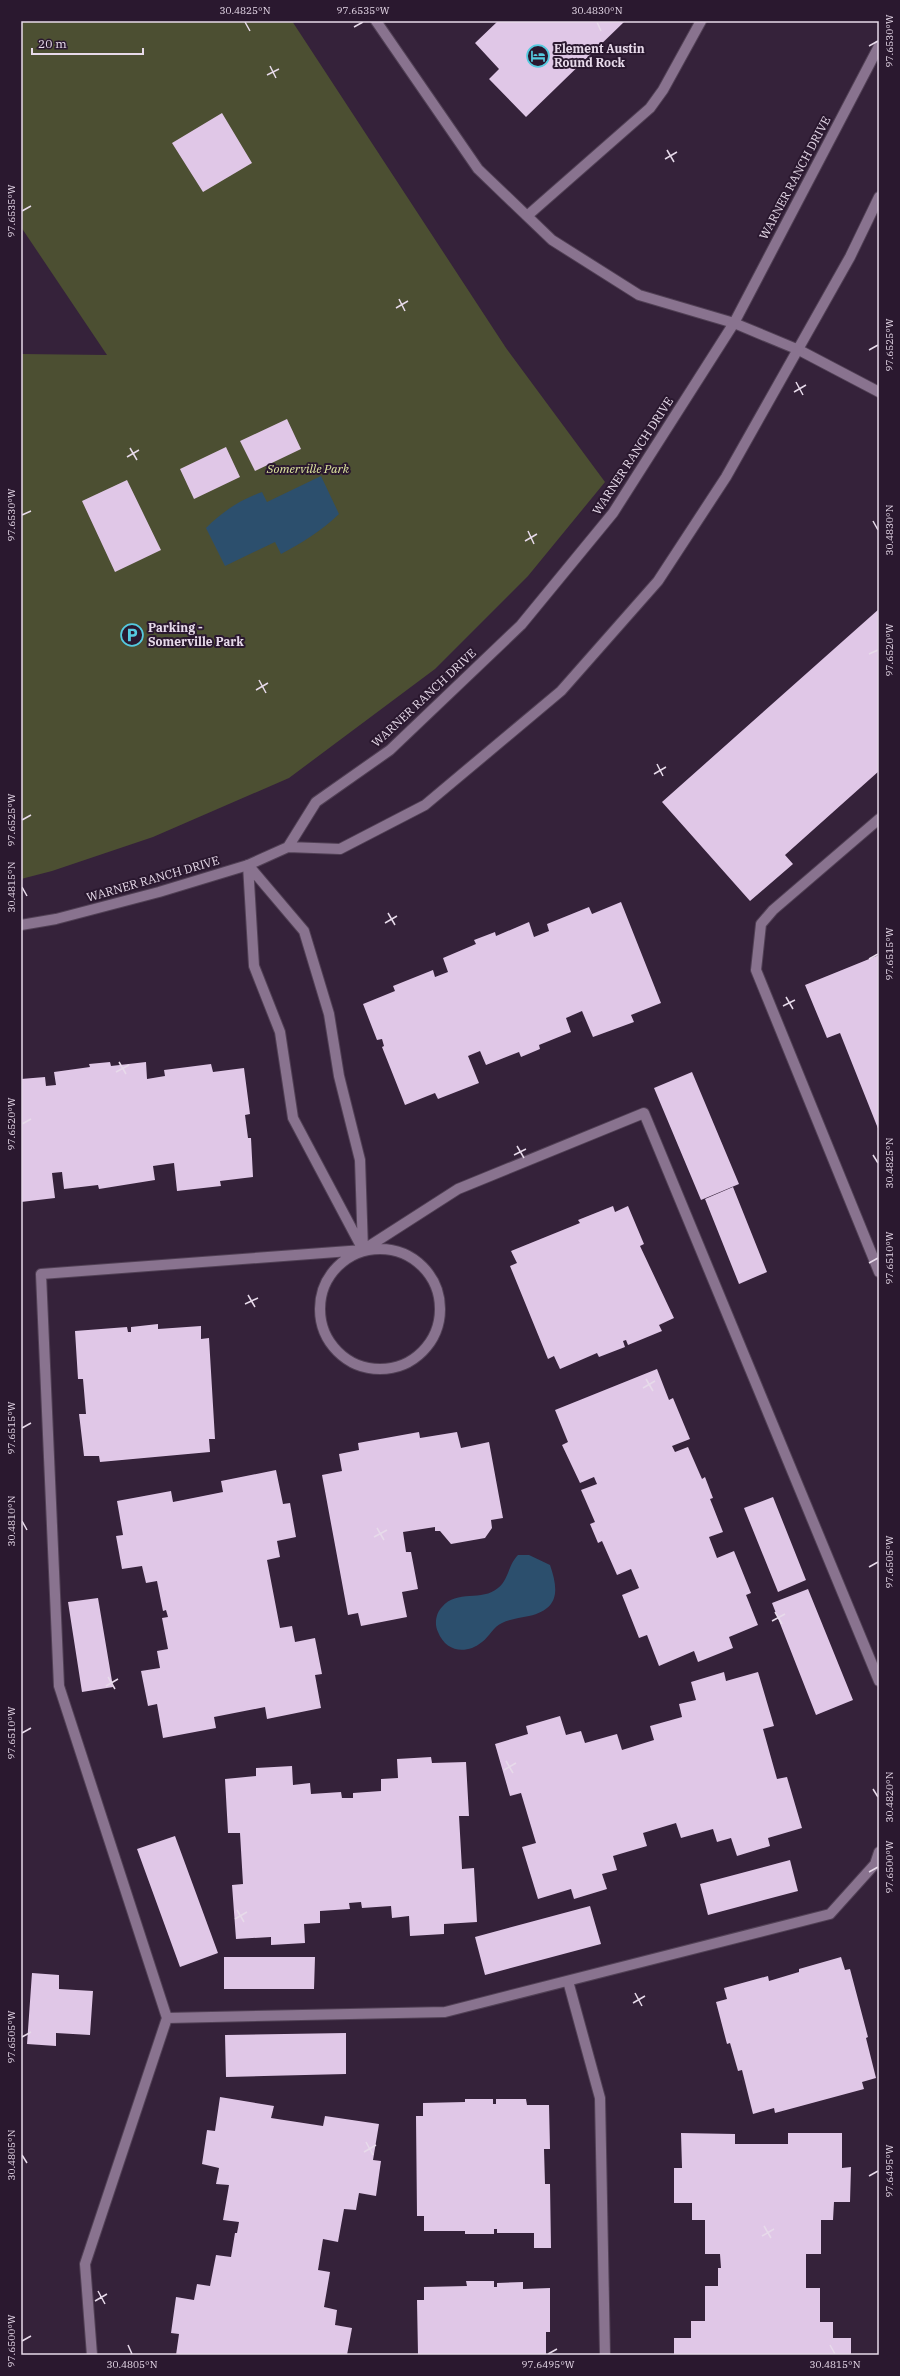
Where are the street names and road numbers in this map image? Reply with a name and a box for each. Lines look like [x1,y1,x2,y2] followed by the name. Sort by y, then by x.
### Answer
[756,114,833,242] street label: WARNER RANCH DRIVE
[589,394,676,517] street label: WARNER RANCH DRIVE
[368,645,479,750] street label: WARNER RANCH DRIVE
[85,852,221,905] street label: WARNER RANCH DRIVE

